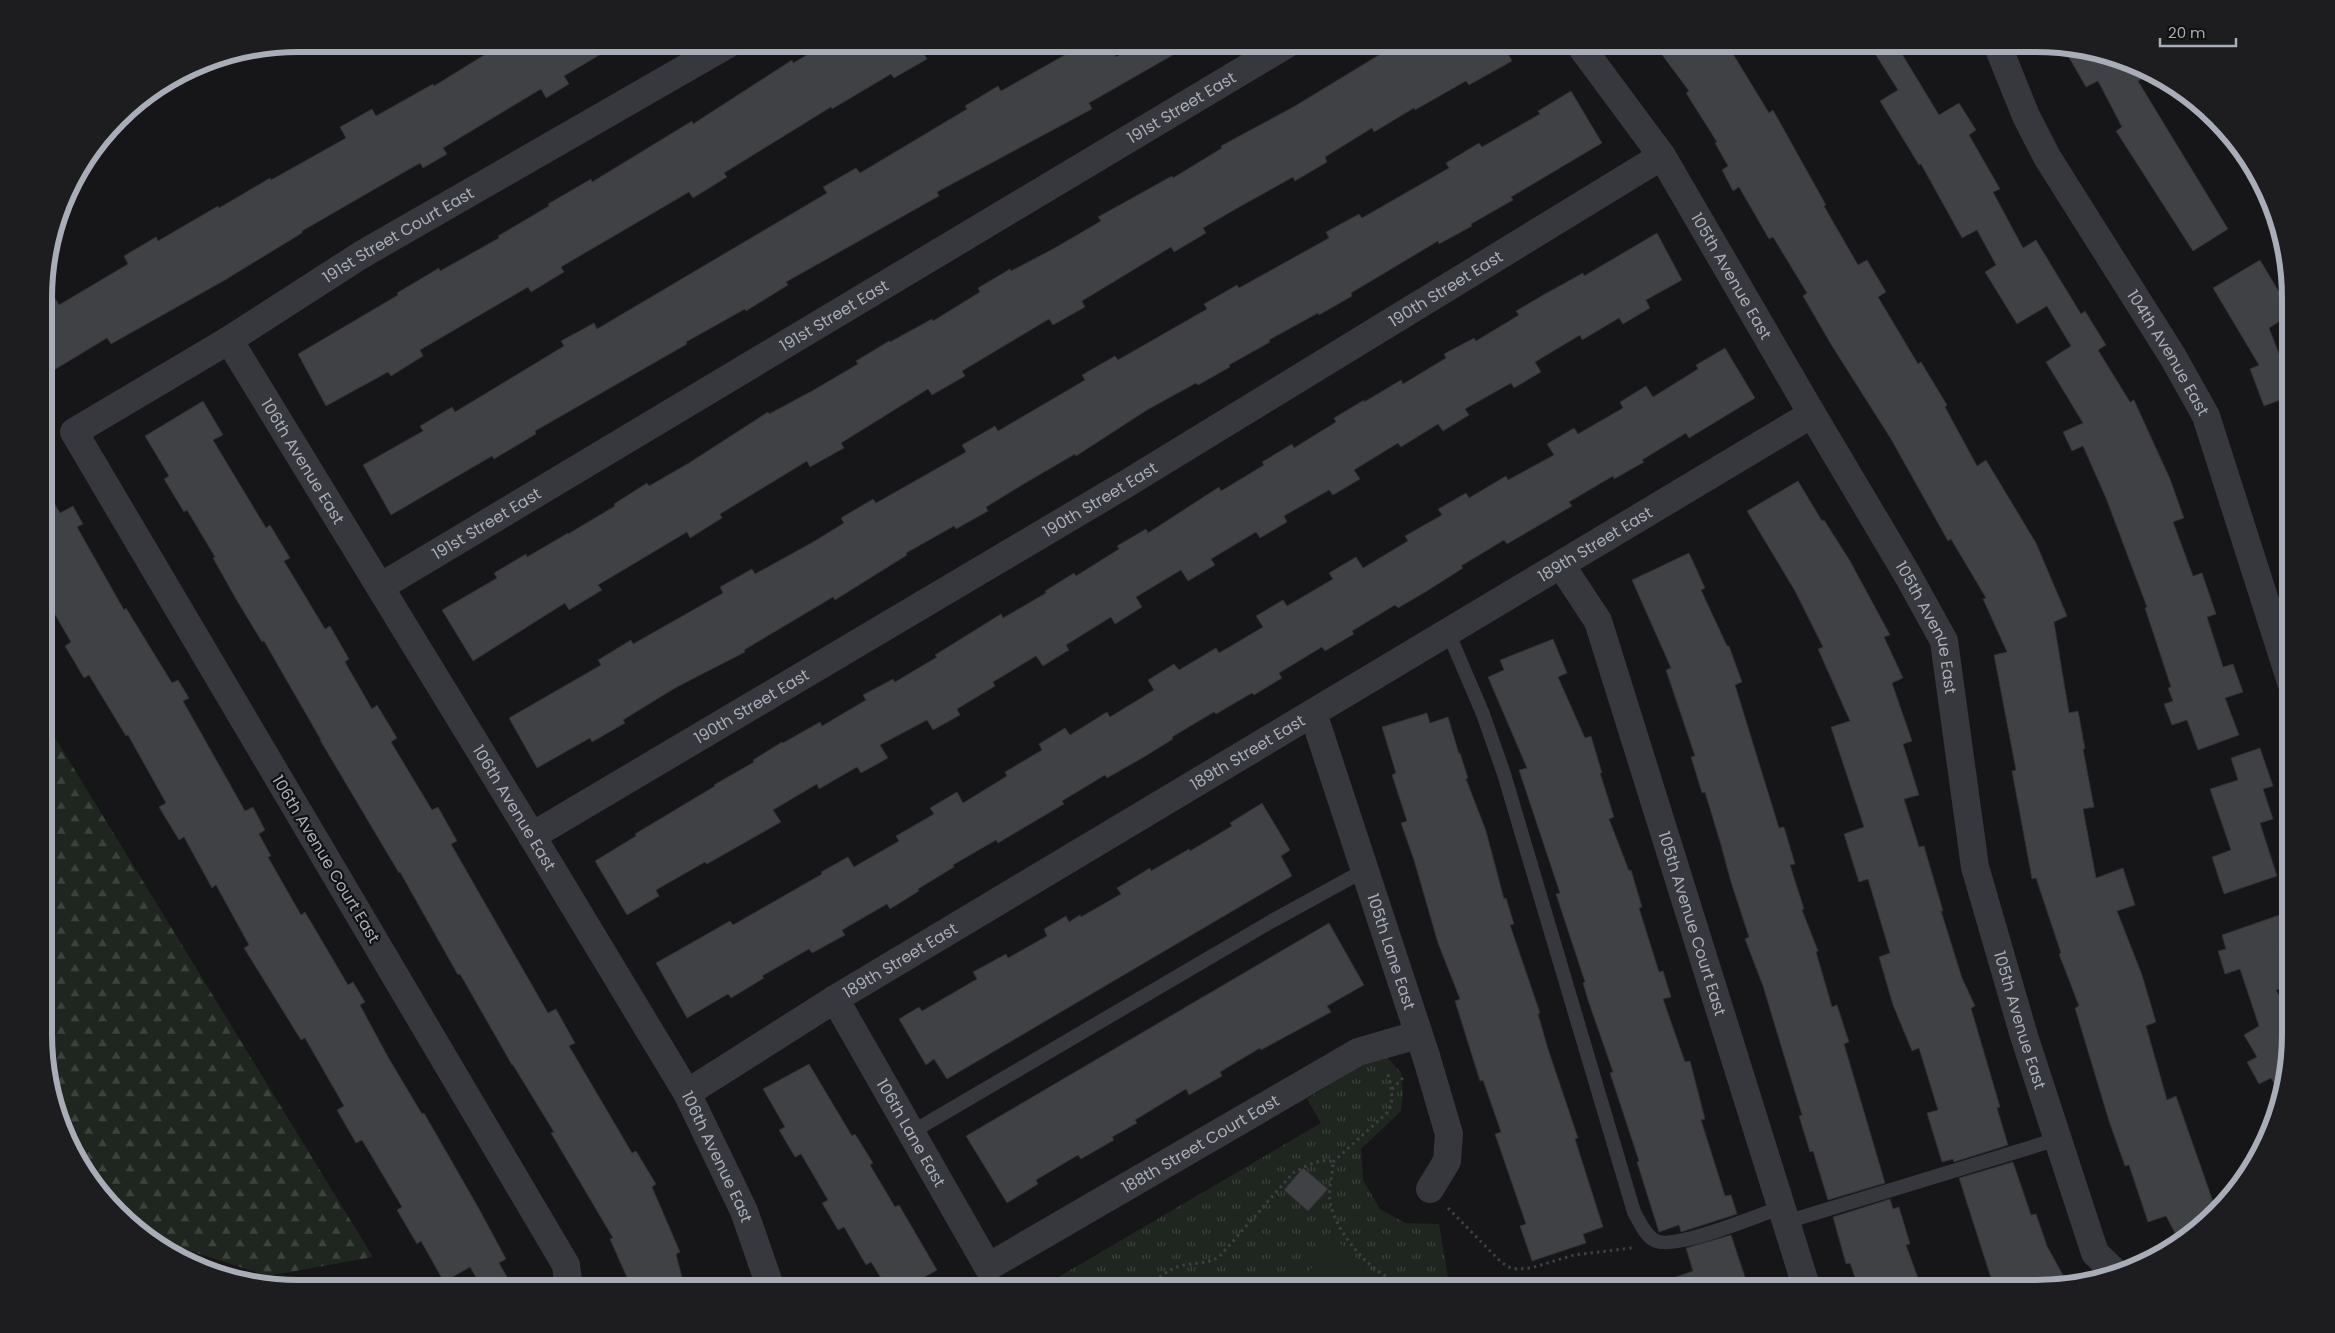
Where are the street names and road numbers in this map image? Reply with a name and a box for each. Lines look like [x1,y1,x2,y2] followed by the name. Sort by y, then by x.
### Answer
[1123,66,1240,149] street label: 191st Street East
[318,181,478,288] street label: 191st Street Court East
[1686,208,1778,344] street label: 105th Avenue East
[1384,245,1507,332] street label: 190th Street East
[775,274,893,357] street label: 191st Street East
[2122,285,2215,420] street label: 104th Avenue East
[256,394,350,528] street label: 106th Avenue East
[1038,456,1162,543] street label: 190th Street East
[428,482,545,565] street label: 191st Street East
[1533,501,1657,587] street label: 189th Street East
[1890,556,1963,695] street label: 105th Avenue East
[690,663,813,749] street label: 190th Street East
[1186,709,1309,795] street label: 189th Street East
[467,740,562,875] street label: 106th Avenue East
[267,771,385,947] street label: 106th Avenue Court East
[1653,828,1732,1019] street label: 105th Avenue Court East
[1362,890,1421,1013] street label: 105th Lane East
[838,917,962,1003] street label: 189th Street East
[1988,948,2052,1092] street label: 105th Avenue East
[871,1074,951,1191] street label: 106th Lane East
[676,1087,759,1226] street label: 106th Avenue East
[1117,1089,1284,1199] street label: 188th Street Court East

